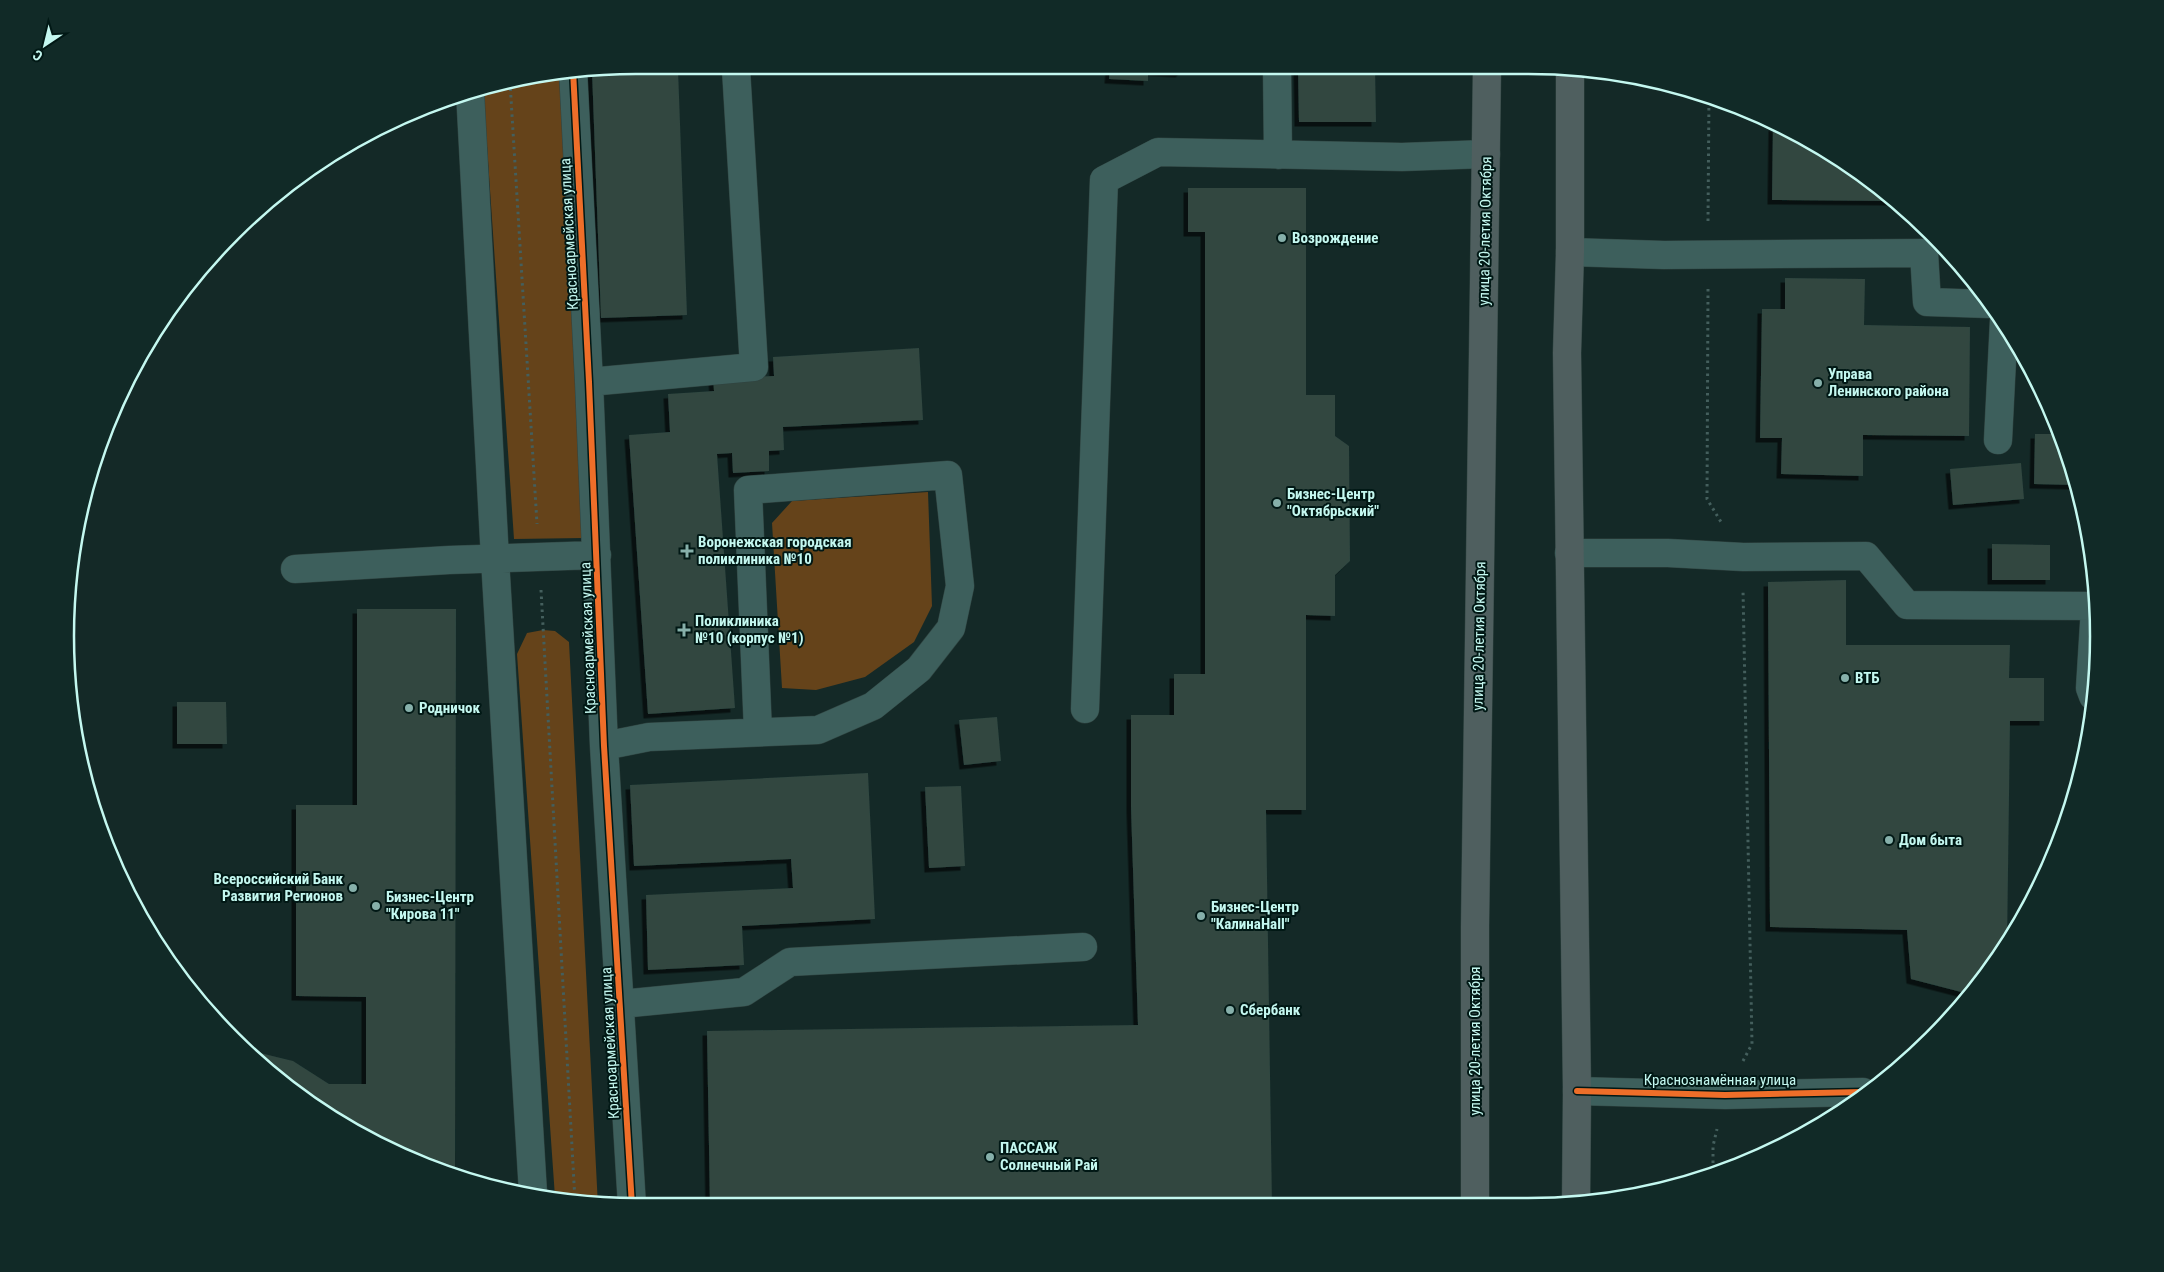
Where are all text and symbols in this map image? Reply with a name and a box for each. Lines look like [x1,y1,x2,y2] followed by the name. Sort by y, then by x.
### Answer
[20,20,70,70] north arrow
[30,47,45,64] text: С
[1475,156,1495,306] street label: улица 20-летия Октября
[556,158,582,310] street label: Красноармейская улица
[1292,229,1378,247] place label: Возрождение
[1276,232,1288,244] marker: Возрождение
[1828,365,1949,400] place label: Управа Ленинского района
[1812,377,1824,389] marker: Управа Ленинского района
[1287,485,1379,520] place label: Бизнес-Центр "Октябрьский"
[1271,497,1283,509] marker: Бизнес-Центр "Октябрьский"
[698,533,852,568] place label: Воронежская городская поликлиника №10
[680,544,694,558] marker: Воронежская городская поликлиника №10
[1469,561,1489,711] street label: улица 20-летия Октября
[576,562,600,714] street label: Красноармейская улица
[695,612,804,647] place label: Поликлиника №10 (корпус №1)
[677,623,691,637] marker: Поликлиника №10 (корпус №1)
[1855,669,1880,687] place label: ВТБ
[1839,672,1851,684] marker: ВТБ
[419,699,481,717] place label: Родничок
[403,702,415,714] marker: Родничок
[1899,831,1962,849] place label: Дом быта
[1883,834,1895,846] marker: Дом быта
[214,870,343,905] place label: Всероссийский Банк Развития Регионов
[347,882,359,894] marker: Всероссийский Банк Развития Регионов
[386,888,474,923] place label: Бизнес-Центр "Кирова 11"
[1211,898,1299,933] place label: Бизнес-Центр "КалинаHall"
[370,900,382,912] marker: Бизнес-Центр "Кирова 11"
[1195,910,1207,922] marker: Бизнес-Центр "КалинаHall"
[1466,966,1484,1116] street label: улица 20-летия Октября
[597,967,623,1119] street label: Красноармейская улица
[1240,1001,1301,1019] place label: Сбербанк
[1224,1004,1236,1016] marker: Сбербанк
[1644,1071,1796,1089] street label: Краснознамённая улица
[1000,1139,1098,1174] place label: ПАССАЖ Солнечный Рай
[984,1151,996,1163] marker: ПАССАЖ Солнечный Рай

